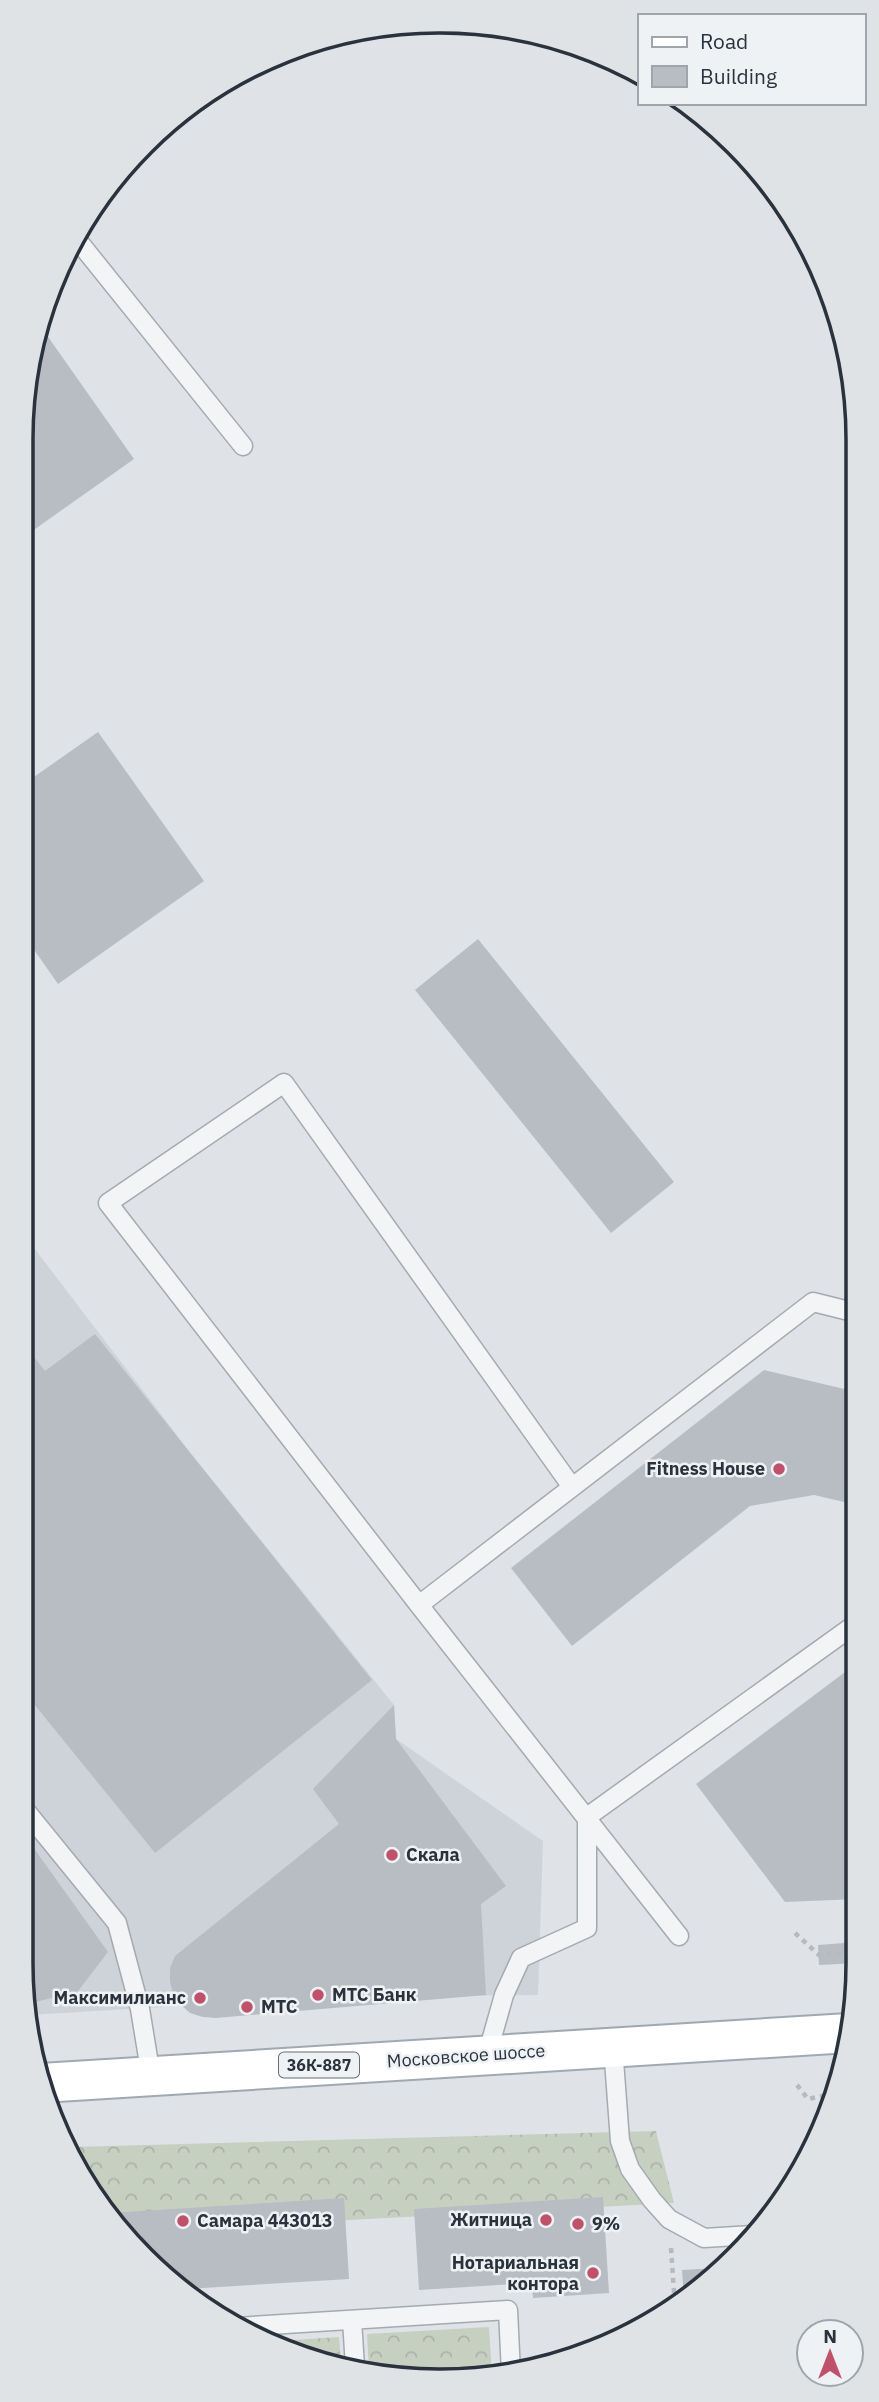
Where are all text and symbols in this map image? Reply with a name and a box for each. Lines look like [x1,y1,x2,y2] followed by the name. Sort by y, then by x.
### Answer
[638,14,865,105] legend
[700,27,748,55] text: Road
[700,62,777,90] text: Building
[646,1457,765,1480] place label: Fitness House
[771,1461,787,1477] marker: Fitness House
[406,1843,460,1866] place label: Скала
[384,1847,400,1863] marker: Скала
[332,1983,417,2006] place label: МТС Банк
[54,1986,186,2009] place label: Максимилианс
[310,1987,326,2003] marker: МТС Банк
[192,1990,208,2006] marker: Максимилианс
[261,1995,298,2018] place label: МТС
[239,1999,255,2015] marker: МТС
[386,2038,546,2073] street label: Московское шоссе
[279,2052,359,2078] road number: 36К-887
[450,2208,532,2231] place label: Житница
[197,2209,333,2232] place label: Самара 443013
[538,2212,554,2228] marker: Житница
[592,2212,620,2235] place label: 9%
[175,2213,191,2229] marker: Самара 443013
[570,2216,586,2232] marker: 9%
[452,2251,579,2295] place label: Нотариальная контора
[585,2265,601,2281] marker: Нотариальная контора
[795,2318,865,2388] north arrow
[823,2324,837,2348] text: N

